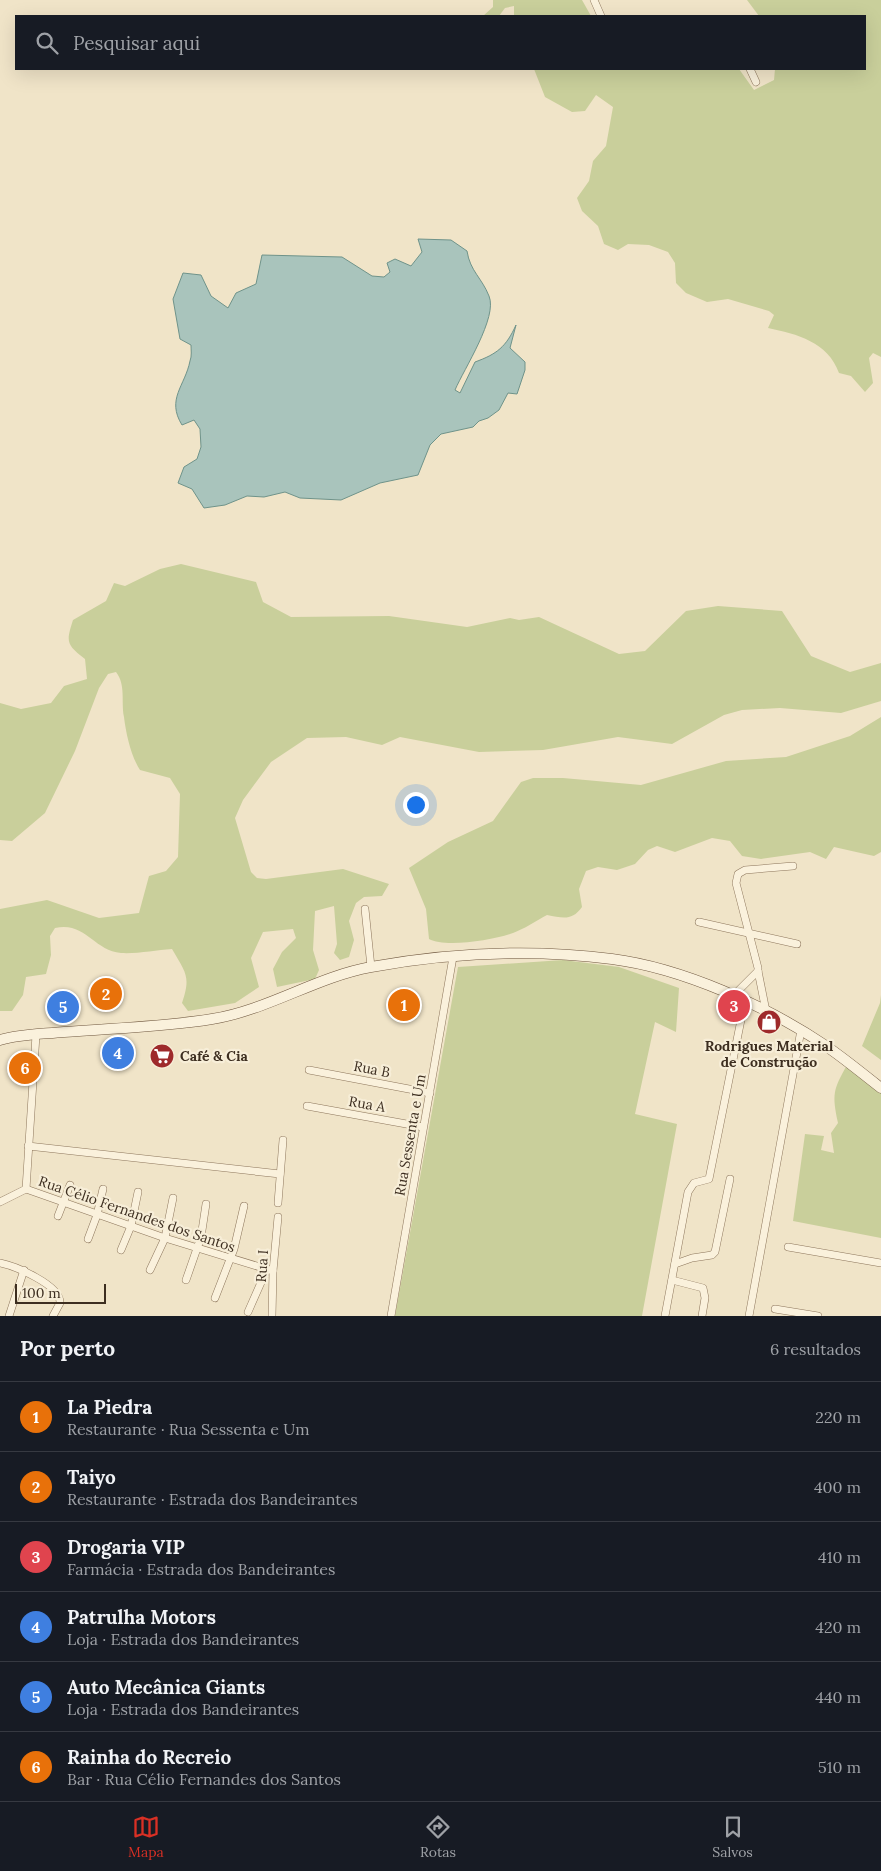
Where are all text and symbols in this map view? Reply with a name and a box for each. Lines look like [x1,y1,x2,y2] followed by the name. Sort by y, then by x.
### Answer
[15,15,866,70] search box
[33,29,61,57] icon: search
[73,31,200,55] text: Pesquisar aqui
[403,792,429,818] your location
[90,975,122,1013] pin: 2
[388,986,420,1024] pin: 1
[718,987,750,1025] pin: 3
[47,988,79,1026] pin: 5
[756,1009,782,1035] shop icon: Rodrigues Material de Construção
[102,1034,134,1072] pin: 4
[705,1037,834,1071] place label: Rodrigues Material de Construção
[149,1043,175,1069] supermarket icon: Café & Cia
[180,1047,249,1065] place label: Café & Cia
[9,1049,41,1087] pin: 6
[352,1057,392,1081] street label: Rua B
[390,1072,430,1197] street label: Rua Sessenta e Um
[347,1092,387,1116] street label: Rua A
[36,1172,238,1256] street label: Rua Célio Fernandes dos Santos
[252,1249,272,1283] street label: Rua I
[15,1281,106,1304] scale bar
[22,1284,61,1302] text: 100 m
[20,1335,115,1362] text: Por perto
[770,1339,861,1359] text: 6 resultados
[67,1395,152,1419] text: La Piedra
[33,1407,39,1427] text: 1
[815,1407,861,1427] text: 220 m
[67,1419,310,1439] text: Restaurante · Rua Sessenta e Um
[67,1465,116,1489] text: Taiyo
[32,1477,40,1497] text: 2
[814,1477,861,1497] text: 400 m
[67,1489,358,1509] text: Restaurante · Estrada dos Bandeirantes
[67,1535,185,1559] text: Drogaria VIP
[32,1547,40,1567] text: 3
[818,1547,861,1567] text: 410 m
[67,1559,335,1579] text: Farmácia · Estrada dos Bandeirantes
[67,1605,216,1629] text: Patrulha Motors
[32,1617,40,1637] text: 4
[815,1617,861,1637] text: 420 m
[67,1629,299,1649] text: Loja · Estrada dos Bandeirantes
[67,1675,265,1699] text: Auto Mecânica Giants
[32,1687,40,1707] text: 5
[815,1687,861,1707] text: 440 m
[67,1699,299,1719] text: Loja · Estrada dos Bandeirantes
[67,1745,231,1769] text: Rainha do Recreio
[31,1757,41,1777] text: 6
[818,1757,861,1777] text: 510 m
[67,1769,341,1789] text: Bar · Rua Célio Fernandes dos Santos
[128,1813,164,1861] tab: Mapa
[420,1813,456,1861] tab: Rotas
[712,1813,753,1861] tab: Salvos

